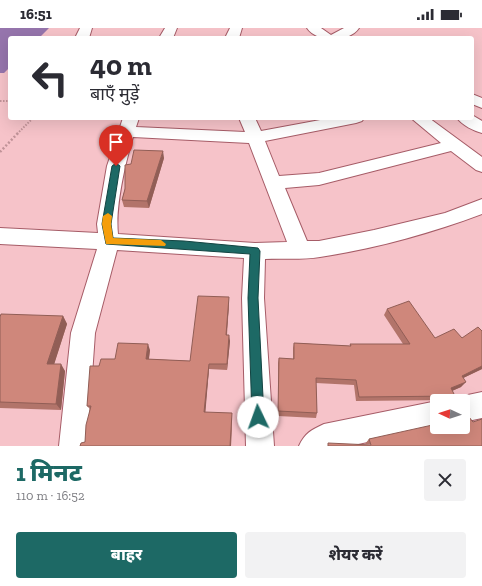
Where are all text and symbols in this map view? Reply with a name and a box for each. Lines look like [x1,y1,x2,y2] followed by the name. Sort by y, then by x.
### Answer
[20,5,52,23] text: 16:51
[90,49,152,82] text: 40 m
[24,52,76,104] icon: left
[90,83,139,105] text: बाएँ मुड़ें
[99,125,133,166] pin
[105,131,127,153] icon: arrive
[430,394,470,434] north arrow
[430,394,470,434] map controls
[237,396,279,438] position arrow
[16,458,82,487] text: 1 मिनट
[424,459,466,501] button: close
[16,488,85,503] text: 110 m · 16:52
[16,532,237,578] button: बाहर
[245,532,466,578] button: शेयर करें

